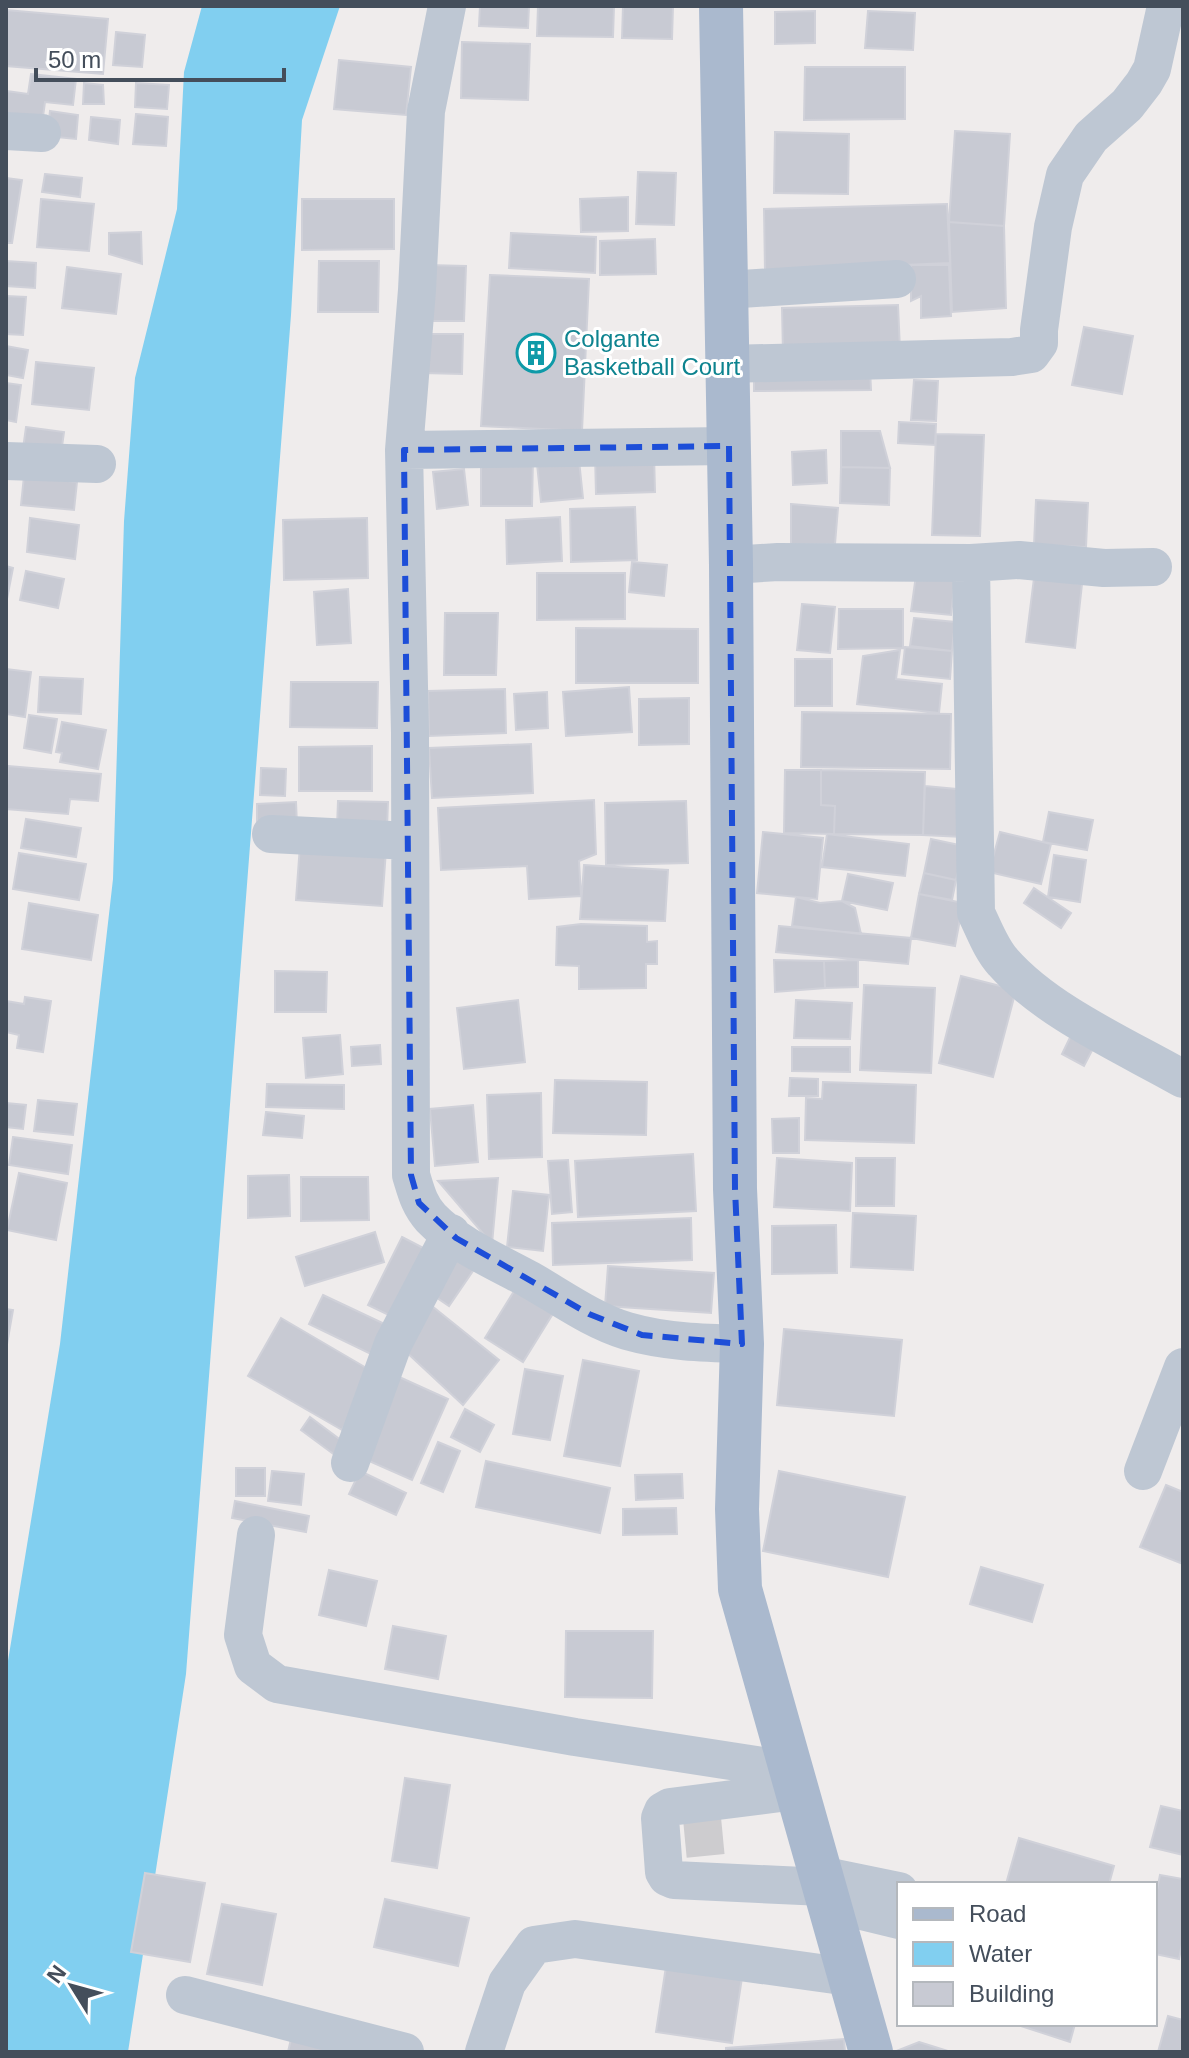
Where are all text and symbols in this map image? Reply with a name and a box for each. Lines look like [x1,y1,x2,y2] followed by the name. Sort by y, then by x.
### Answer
[36,32,284,82] scale bar
[48,46,101,73] text: 50 m
[564,325,740,380] place label: Colgante Basketball Court
[515,332,557,374] building icon: Colgante Basketball Court
[897,1882,1157,2026] legend
[969,1900,1026,1927] text: Road
[969,1940,1032,1967] text: Water
[32,1946,112,2026] north arrow
[42,1960,71,1988] text: N
[969,1980,1054,2007] text: Building

